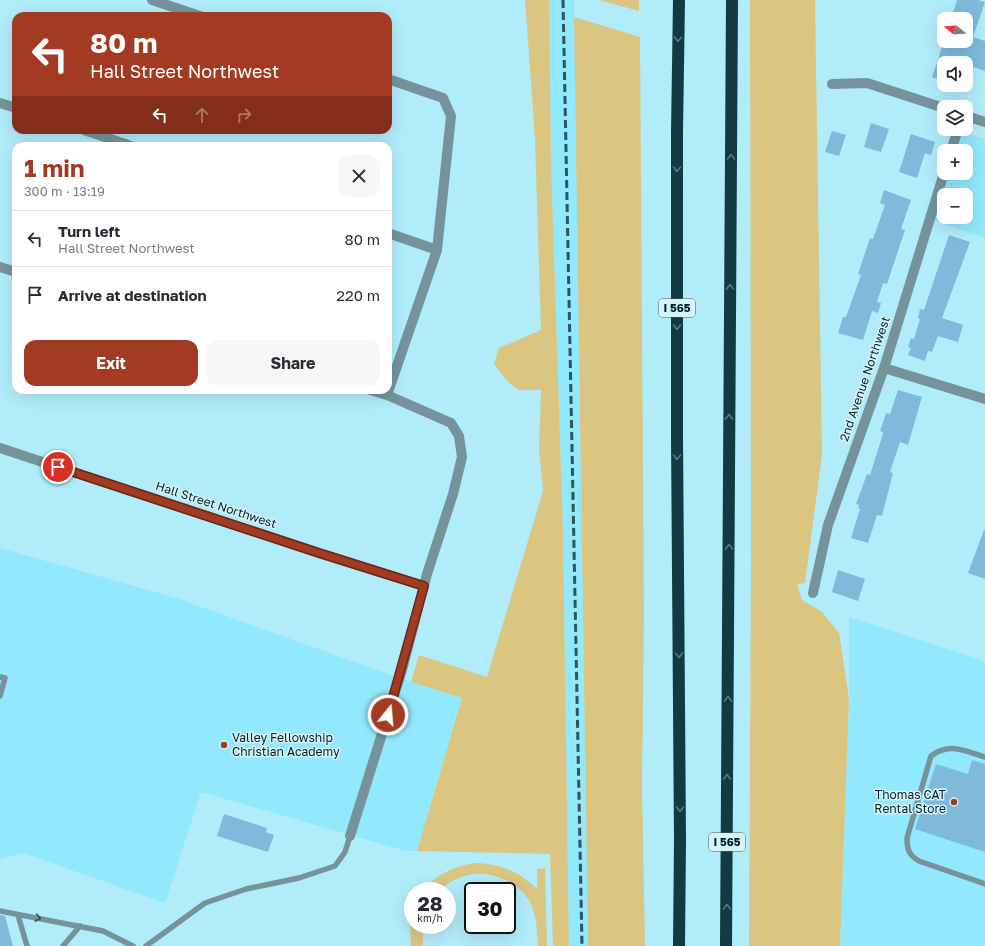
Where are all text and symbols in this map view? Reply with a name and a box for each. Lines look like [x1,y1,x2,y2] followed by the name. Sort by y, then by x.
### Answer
[937,12,973,48] north arrow
[937,12,973,224] map controls
[90,26,158,59] text: 80 m
[24,28,76,80] icon: left
[674,36,683,42] one-way arrow
[937,56,973,92] button: sound
[90,60,279,82] text: Hall Street Northwest
[937,100,973,136] button: layers
[149,104,171,126] icon: left
[191,104,213,126] icon: ahead
[233,104,255,126] icon: right
[937,144,973,180] button: +
[24,153,84,182] text: 1 min
[727,154,735,160] one-way arrow
[338,155,380,197] button: close
[673,166,681,172] one-way arrow
[24,183,105,199] text: 300 m · 13:19
[937,188,973,224] button: −
[58,222,120,240] text: Turn left
[24,228,46,250] icon: left
[345,230,380,248] text: 80 m
[58,240,195,256] text: Hall Street Northwest
[24,284,46,306] icon: arrive
[726,284,734,290] one-way arrow
[58,286,207,304] text: Arrive at destination
[336,286,380,304] text: 220 m
[659,299,695,317] road number: I 565
[836,314,893,443] street label: 2nd Avenue Northwest
[673,324,681,330] one-way arrow
[24,340,198,386] button: Exit
[206,340,380,386] button: Share
[725,414,733,420] one-way arrow
[41,450,75,484] pin
[673,454,681,460] one-way arrow
[47,456,69,478] icon: arrive
[154,478,279,531] street label: Hall Street Northwest
[725,544,733,550] one-way arrow
[674,652,683,658] one-way arrow
[367,694,409,736] position arrow
[724,696,732,702] one-way arrow
[232,730,340,759] place label: Valley Fellowship Christian Academy
[219,740,229,750] marker: Valley Fellowship Christian Academy
[723,774,732,780] one-way arrow
[874,787,947,816] place label: Thomas CAT Rental Store
[949,797,959,807] marker: Thomas CAT Rental Store
[676,806,684,812] one-way arrow
[709,833,745,851] road number: I 565
[464,882,516,934] speed limit sign: 30
[417,891,442,915] text: 28
[723,904,731,910] one-way arrow
[417,912,443,924] text: km/h
[35,914,41,922] one-way arrow

